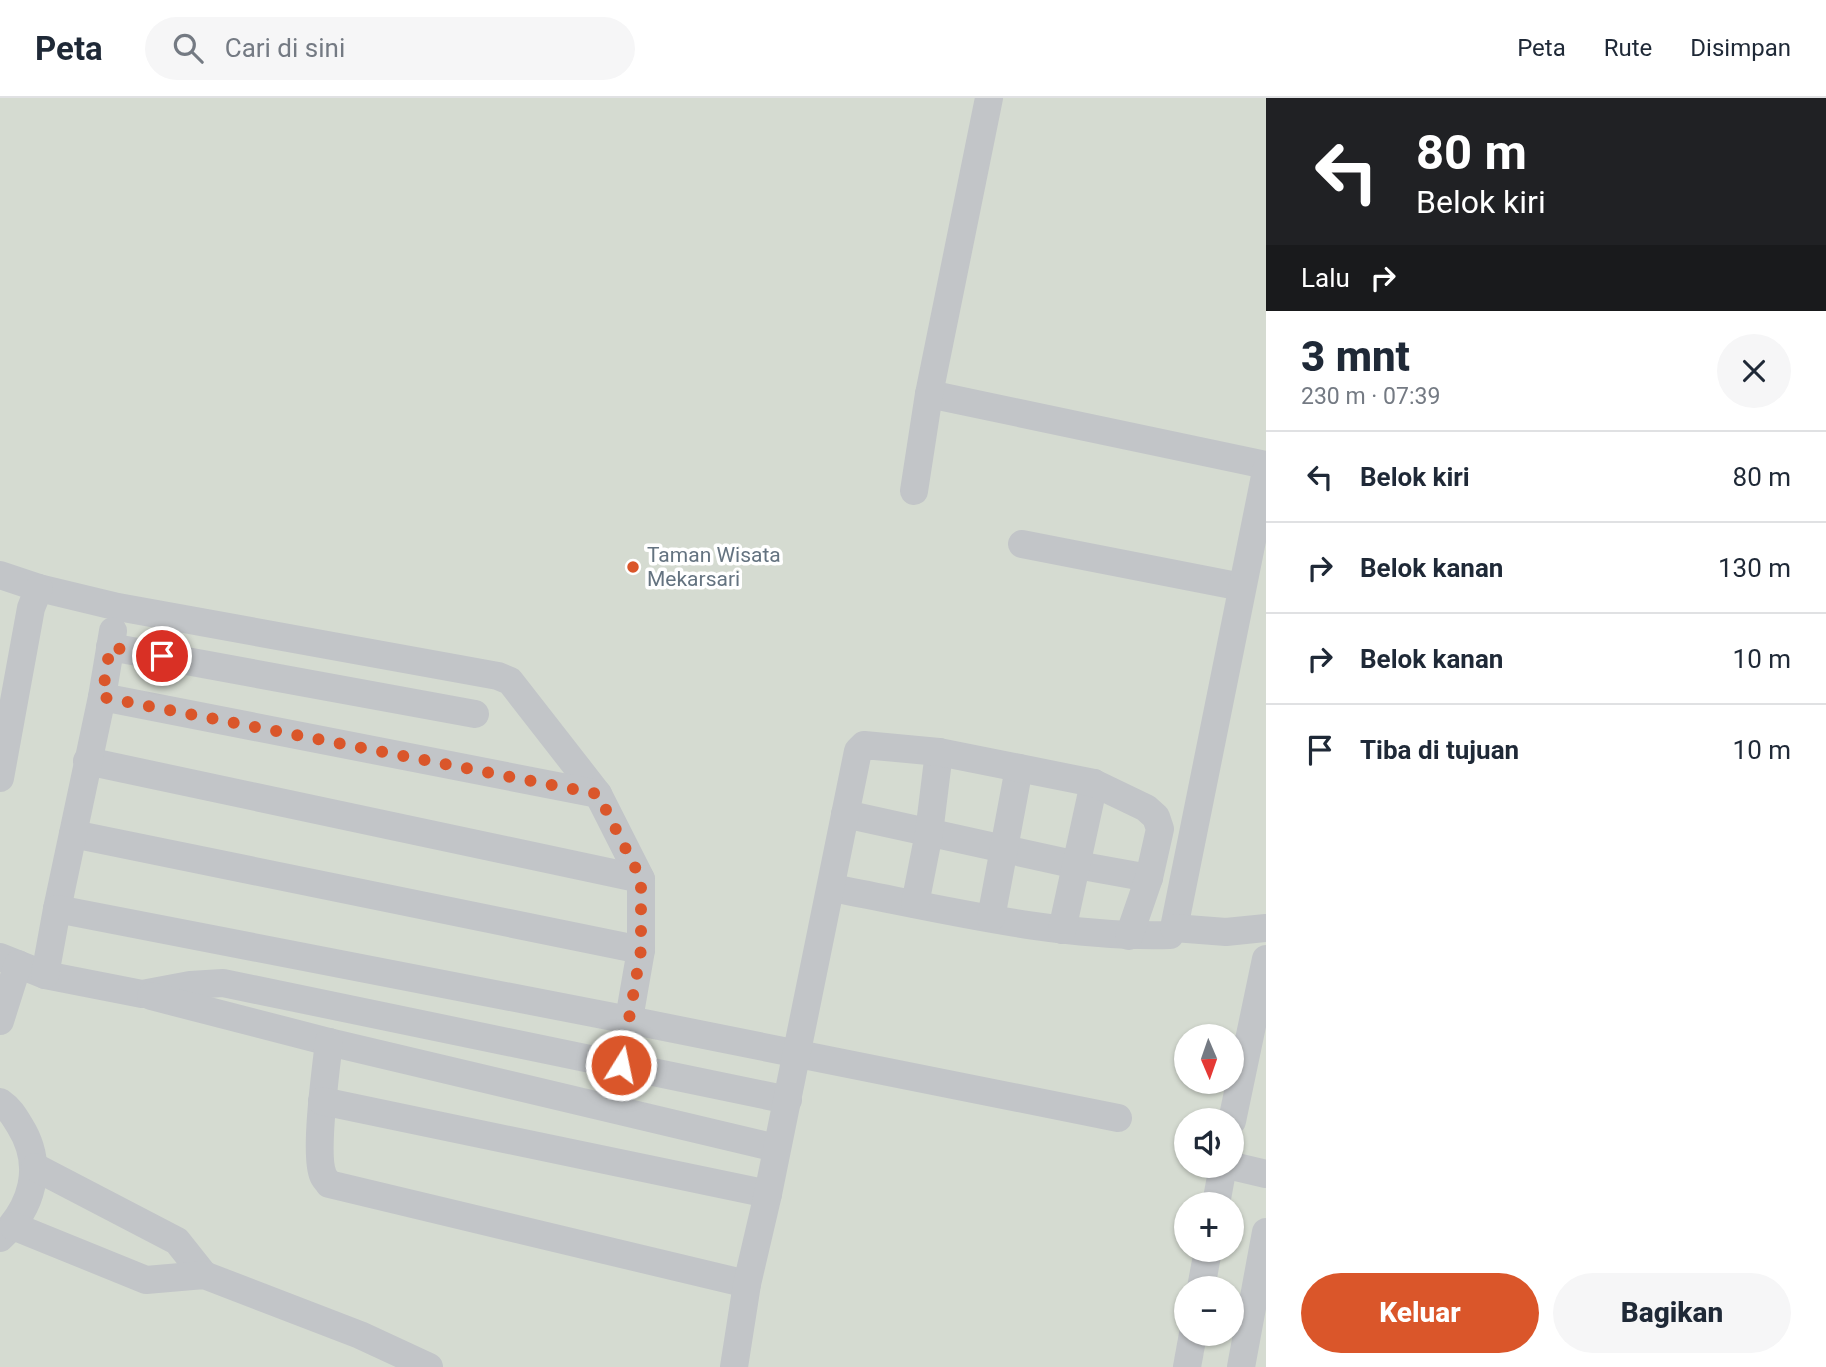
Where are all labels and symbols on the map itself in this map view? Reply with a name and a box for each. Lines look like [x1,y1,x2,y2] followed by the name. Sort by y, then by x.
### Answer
[647,543,781,591] place label: Taman Wisata Mekarsari
[625,559,641,575] marker: Taman Wisata Mekarsari
[132,626,192,686] pin
[1174,1024,1244,1094] north arrow
[584,1028,658,1102] position arrow

